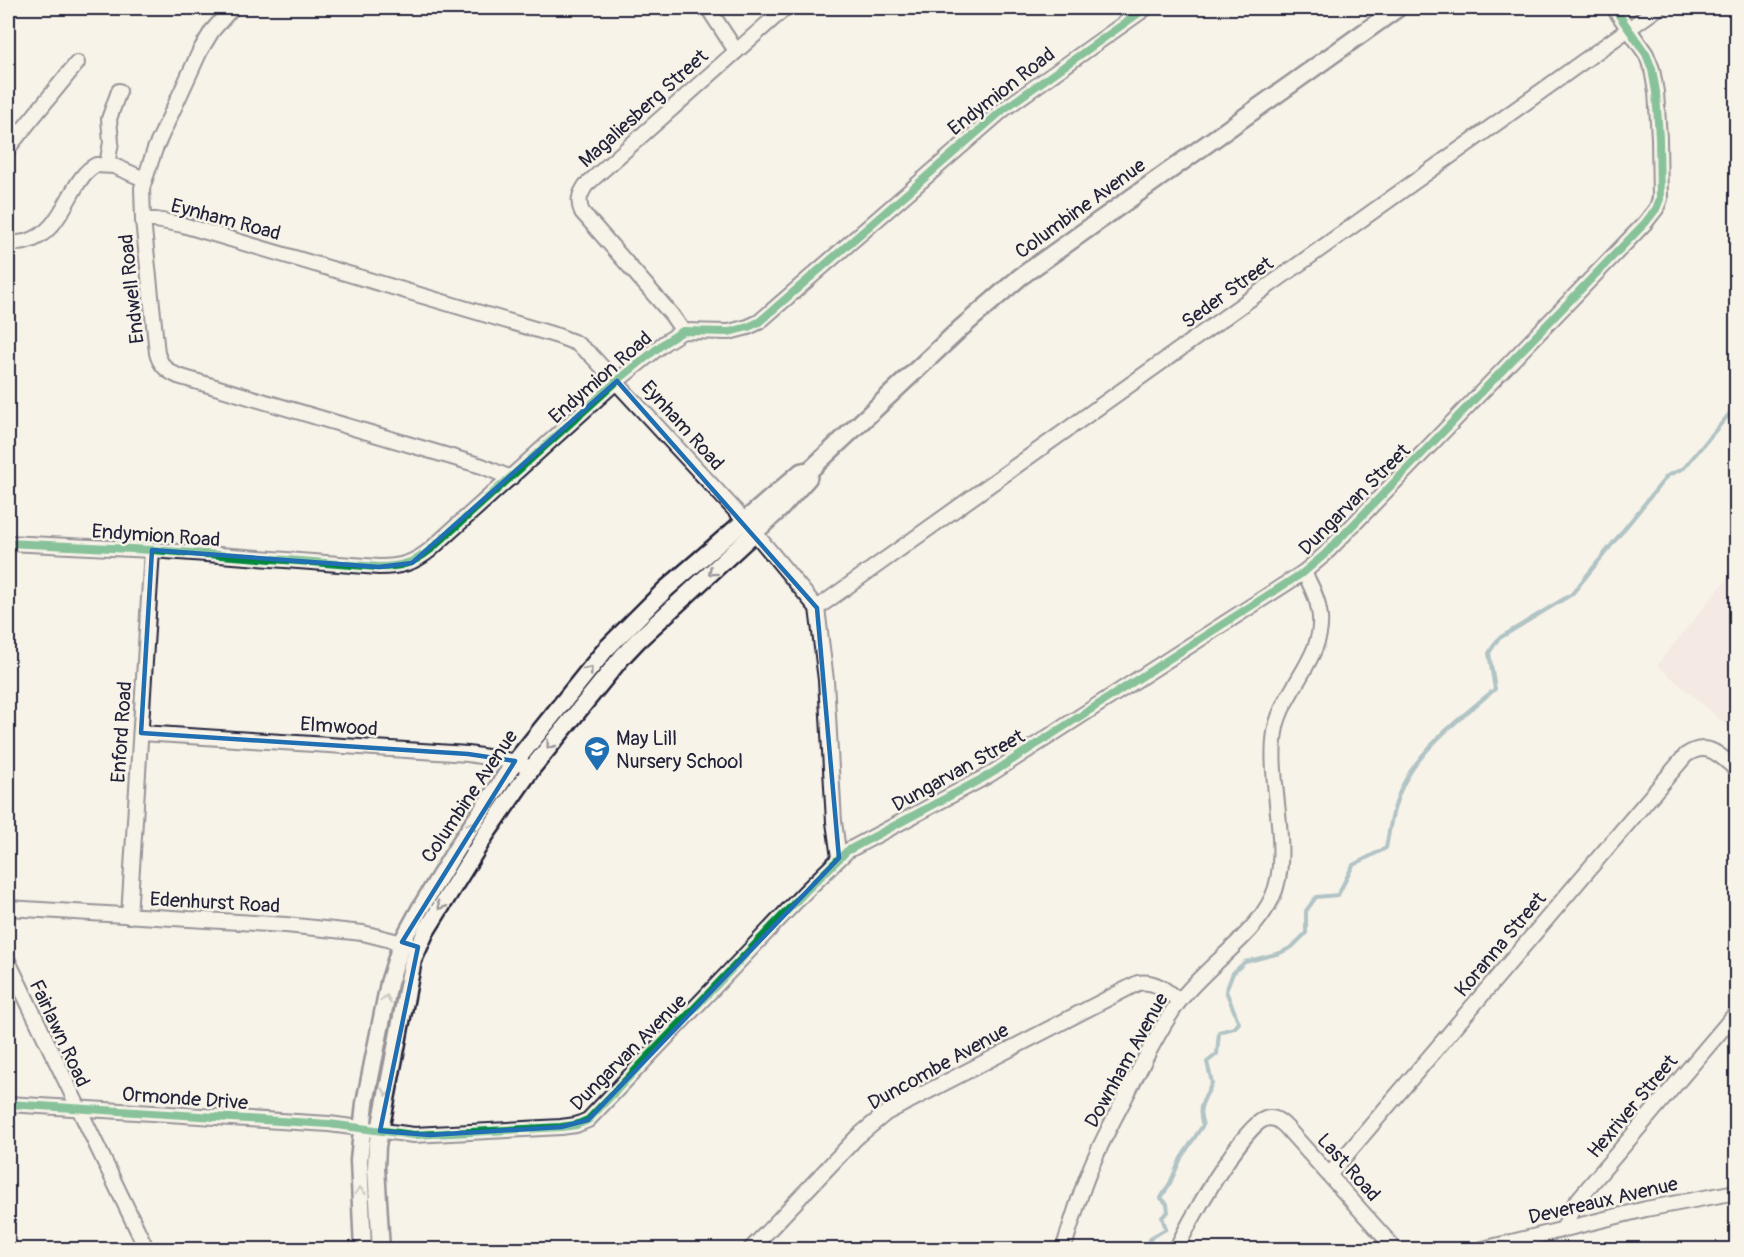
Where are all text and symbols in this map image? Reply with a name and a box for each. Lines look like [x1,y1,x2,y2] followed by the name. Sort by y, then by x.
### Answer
[943,42,1060,141] street label: Endymion Road
[573,43,714,173] street label: Magaliesberg Street
[1010,153,1151,264] street label: Columbine Avenue
[168,193,283,246] street label: Eynham Road
[113,233,150,345] street label: Endwell Road
[1177,250,1279,334] street label: Seder Street
[543,326,657,429] street label: Endymion Road
[636,375,730,475] street label: Eynham Road
[1293,438,1416,560] street label: Dungarvan Street
[91,519,221,552] street label: Endymion Road
[708,565,719,576] one-way arrow
[582,665,593,676] one-way arrow
[105,680,138,784] street label: Enford Road
[299,711,379,742] street label: Elmwood
[888,723,1030,817] street label: Dungarvan Street
[416,725,523,868] street label: Columbine Avenue
[616,726,743,774] place label: May Lill Nursery School
[582,734,612,772] school or university icon: May Lill Nursery School
[547,738,558,749] one-way arrow
[465,821,476,832] one-way arrow
[1449,886,1552,1002] street label: Koranna Street
[149,887,281,918] street label: Edenhurst Road
[437,900,449,910] one-way arrow
[24,976,95,1091] street label: Fairlawn Road
[1079,988,1174,1132] street label: Downham Avenue
[565,989,692,1116] street label: Dungarvan Avenue
[379,994,392,1004] one-way arrow
[863,1017,1013,1115] street label: Duncombe Avenue
[1582,1049,1684,1163] street label: Hexriver Street
[121,1082,249,1115] street label: Ormonde Drive
[381,1086,394,1096] one-way arrow
[1311,1128,1386,1207] street label: Last Road
[1526,1171,1680,1230] street label: Devereaux Avenue
[354,1187,367,1196] one-way arrow

